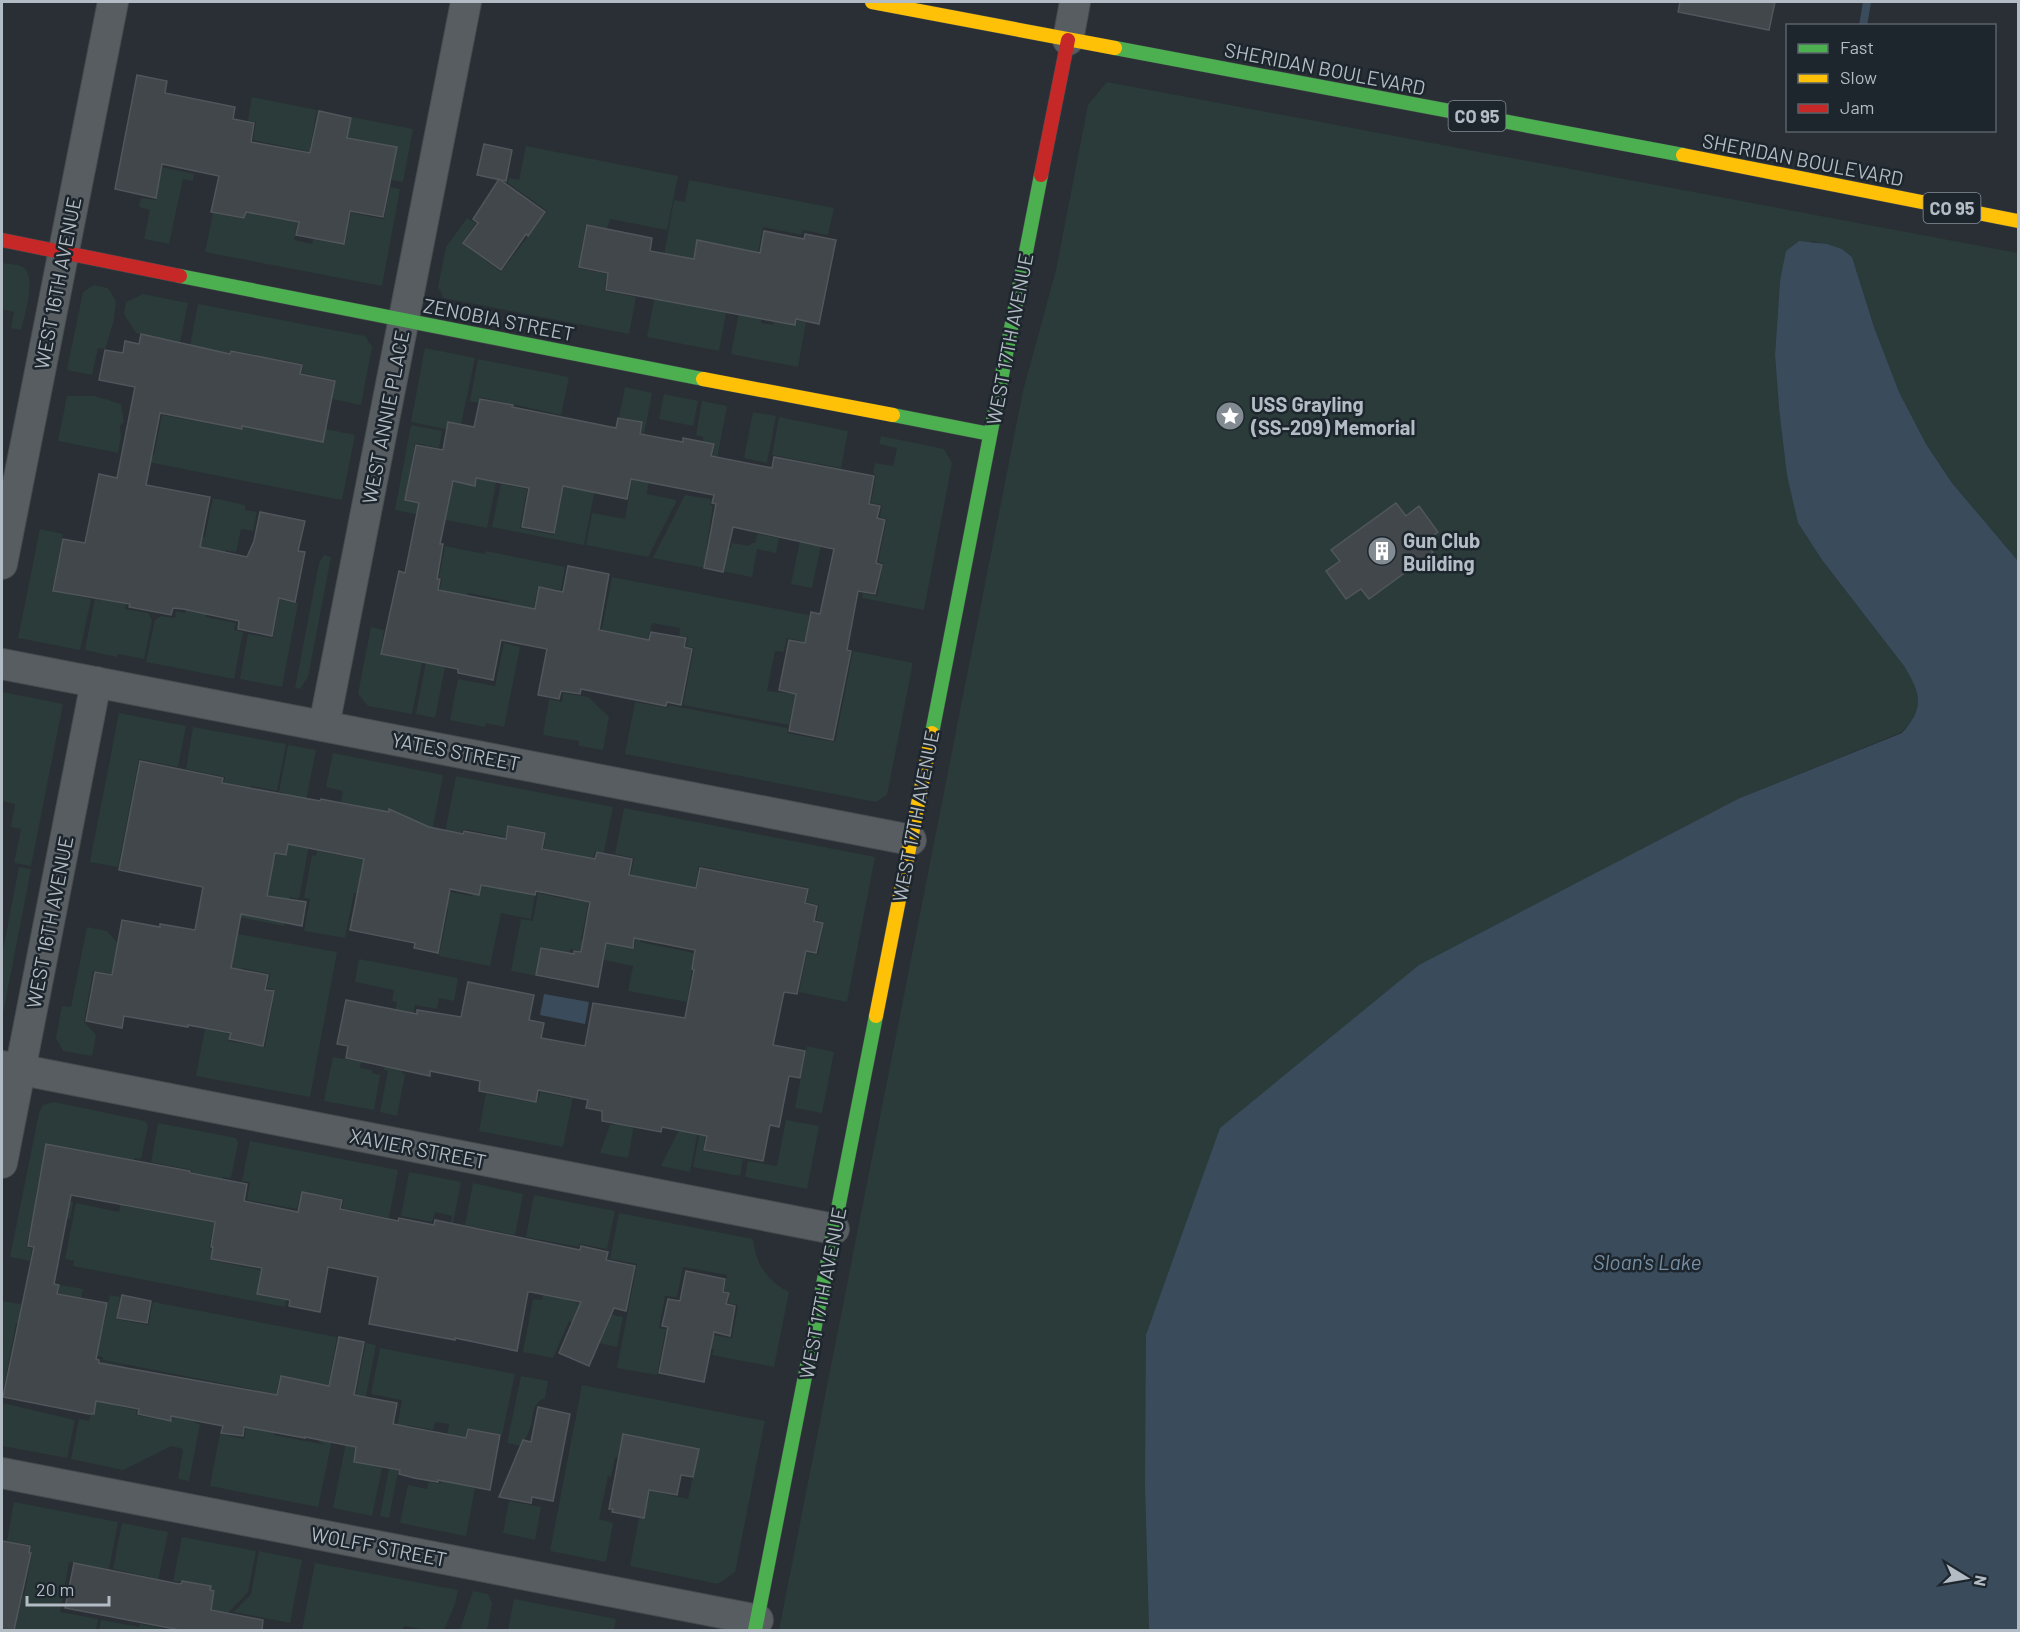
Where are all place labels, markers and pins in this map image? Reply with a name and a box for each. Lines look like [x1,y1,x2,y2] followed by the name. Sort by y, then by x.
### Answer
[1250,392,1415,439] place label: USS Grayling (SS-209) Memorial
[1214,400,1246,432] place icon: USS Grayling (SS-209) Memorial
[1403,528,1480,575] place label: Gun Club Building
[1366,535,1398,567] building icon: Gun Club Building

